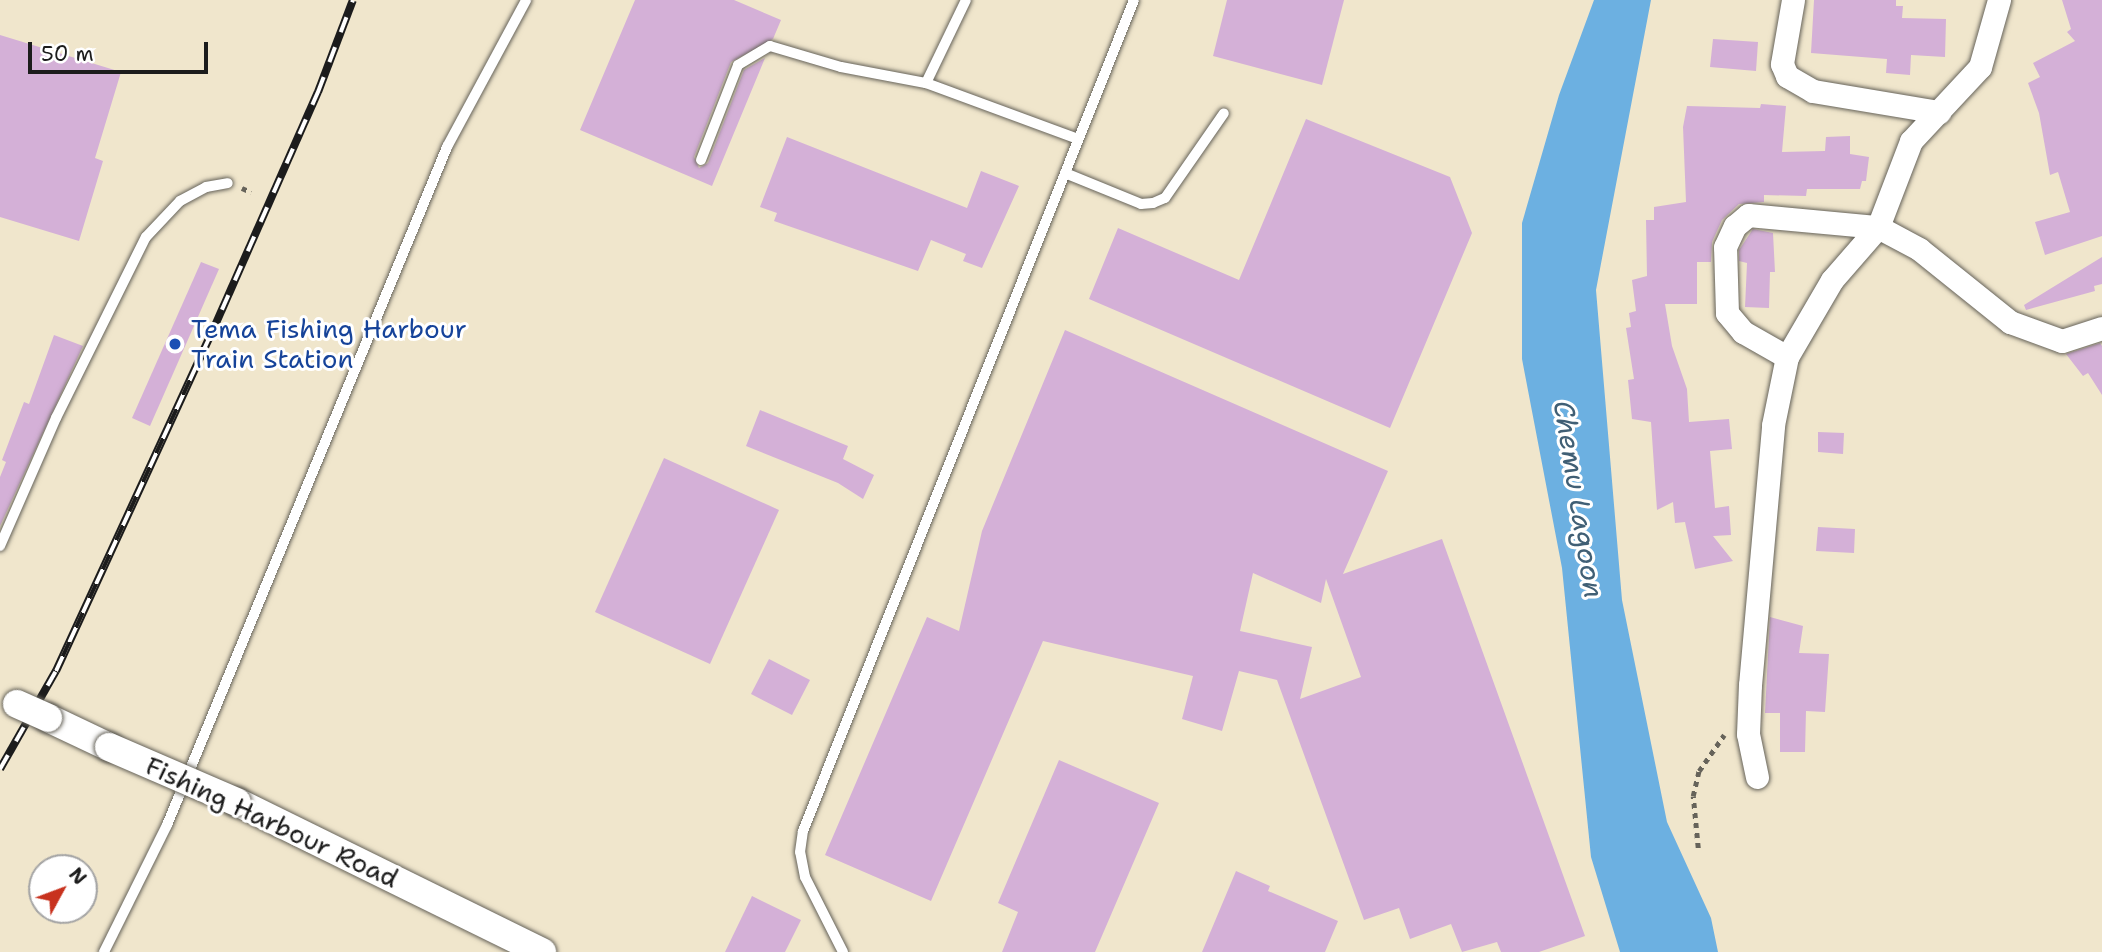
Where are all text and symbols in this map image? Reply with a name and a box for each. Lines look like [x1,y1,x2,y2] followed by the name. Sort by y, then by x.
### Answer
[32,28,212,72] scale bar
[41,40,94,68] text: 50 m
[191,313,467,374] place label: Tema Fishing Harbour Train Station
[165,334,185,354] marker: Tema Fishing Harbour Train Station
[1547,398,1611,600] water label: Chemu Lagoon
[141,750,403,894] street label: Fishing Harbour Road
[28,854,98,924] north arrow
[63,862,92,890] text: N

